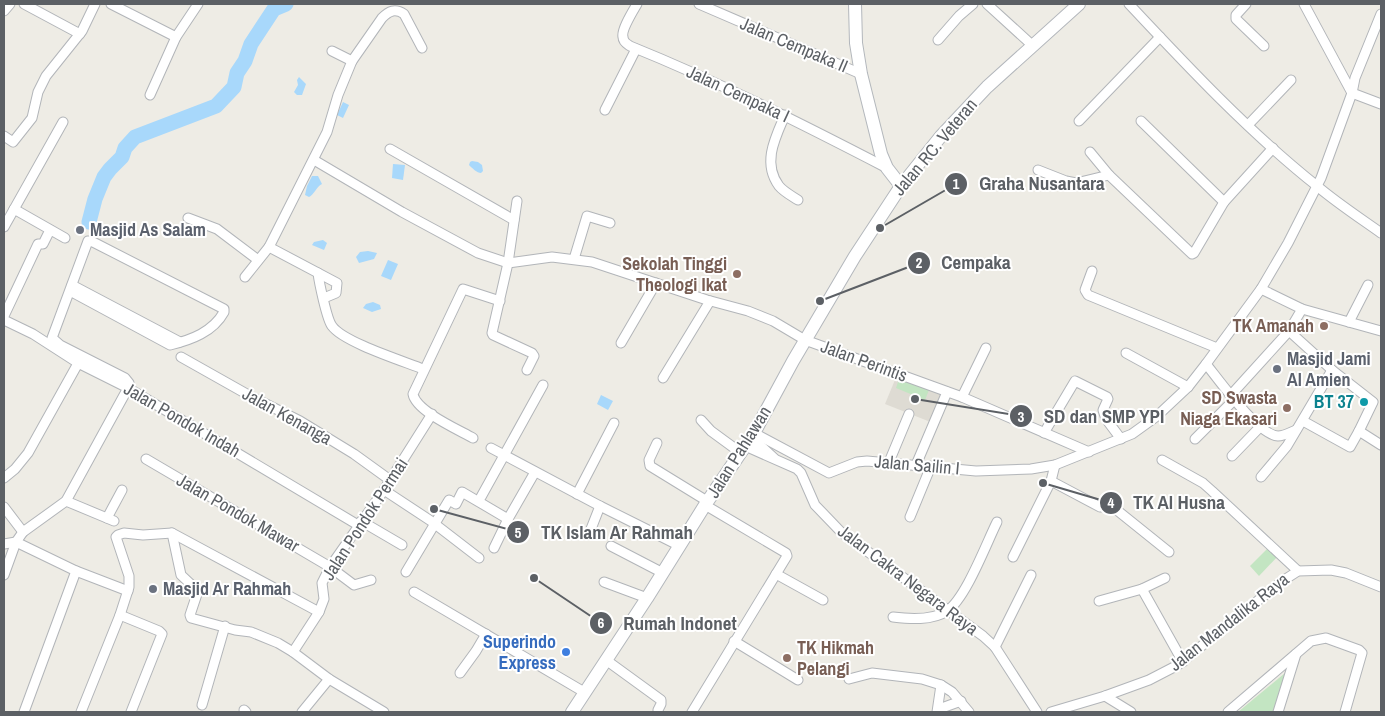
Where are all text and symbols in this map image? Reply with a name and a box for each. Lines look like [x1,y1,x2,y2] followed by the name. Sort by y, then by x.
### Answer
[736,11,852,78] street label: Jalan Cempaka II
[683,59,794,128] street label: Jalan Cempaka I
[887,93,983,201] street label: Jalan RC. Veteran
[944,167,1114,201] callout: Graha Nusantara
[979,170,1105,196] text: Graha Nusantara
[953,173,960,194] text: 1
[90,217,206,242] place label: Masjid As Salam
[74,224,86,236] marker: Masjid As Salam
[906,246,1020,280] callout: Cempaka
[941,249,1011,275] text: Cempaka
[622,251,727,297] place label: Sekolah Tinggi Theologi Ikat
[916,252,923,273] text: 2
[731,268,743,280] marker: Sekolah Tinggi Theologi Ikat
[1233,313,1314,338] place label: TK Amanah
[1318,320,1330,332] marker: TK Amanah
[817,333,911,388] street label: Jalan Perintis
[1287,346,1371,392] place label: Masjid Jami Al Amien
[1271,363,1283,375] marker: Masjid Jami Al Amien
[119,376,245,463] street label: Jalan Pondok Indah
[238,381,336,450] street label: Jalan Kenanga
[1180,385,1278,431] place label: SD Swasta Niaga Ekasari
[1314,389,1354,414] place label: BT 37
[1358,396,1370,408] marker: BT 37
[1009,399,1175,433] callout: SD dan SMP YPI
[700,401,777,503] street label: Jalan Pahlawan
[1281,402,1293,414] marker: SD Swasta Niaga Ekasari
[1044,403,1164,429] text: SD dan SMP YPI
[1018,406,1025,427] text: 3
[873,448,961,481] street label: Jalan Sailin I
[316,453,413,585] street label: Jalan Pondok Permai
[172,467,304,558] street label: Jalan Pondok Mawar
[1098,486,1236,520] callout: TK Al Husna
[1133,489,1225,515] text: TK Al Husna
[1108,492,1115,513] text: 4
[506,515,703,549] callout: TK Islam Ar Rahmah
[541,519,693,545] text: TK Islam Ar Rahmah
[833,519,984,641] street label: Jalan Cakra Negara Raya
[515,522,522,543] text: 5
[1163,567,1294,676] street label: Jalan Mandalika Raya
[163,576,291,601] place label: Masjid Ar Rahmah
[147,583,159,595] marker: Masjid Ar Rahmah
[588,606,747,640] callout: Rumah Indonet
[623,610,737,636] text: Rumah Indonet
[598,612,605,633] text: 6
[483,629,556,675] place label: Superindo Express
[797,635,874,681] place label: TK Hikmah Pelangi
[560,646,572,658] marker: Superindo Express
[781,652,793,664] marker: TK Hikmah Pelangi

